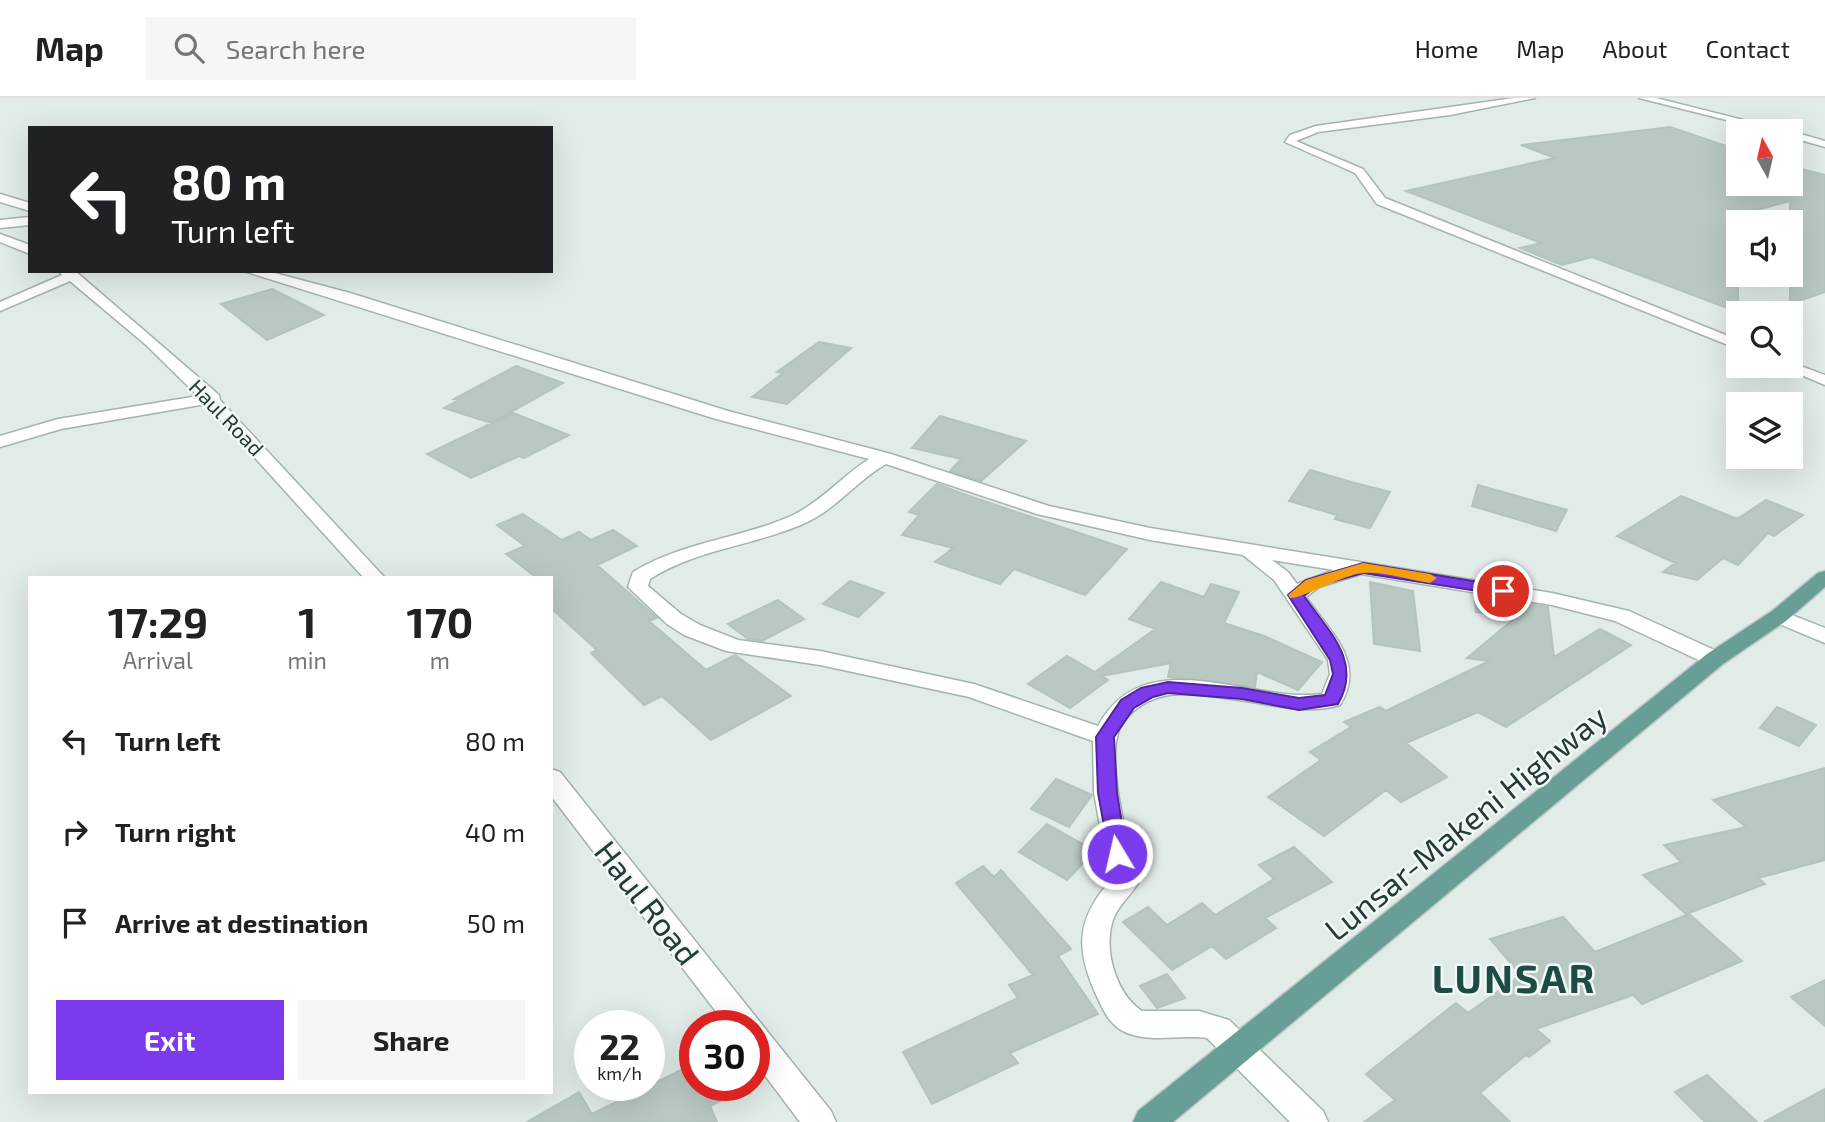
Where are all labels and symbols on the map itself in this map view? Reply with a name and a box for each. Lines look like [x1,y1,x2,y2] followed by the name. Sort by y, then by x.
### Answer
[1726,119,1802,196] north arrow
[185,374,269,460] street label: Haul Road
[1473,561,1533,621] pin
[1316,697,1614,947] street label: Lunsar-Makeni Highway
[1080,817,1154,891] position arrow
[588,832,708,972] street label: Haul Road
[1432,953,1596,1001] district label: LUNSAR
[679,1010,770,1101] speed limit sign: 30

